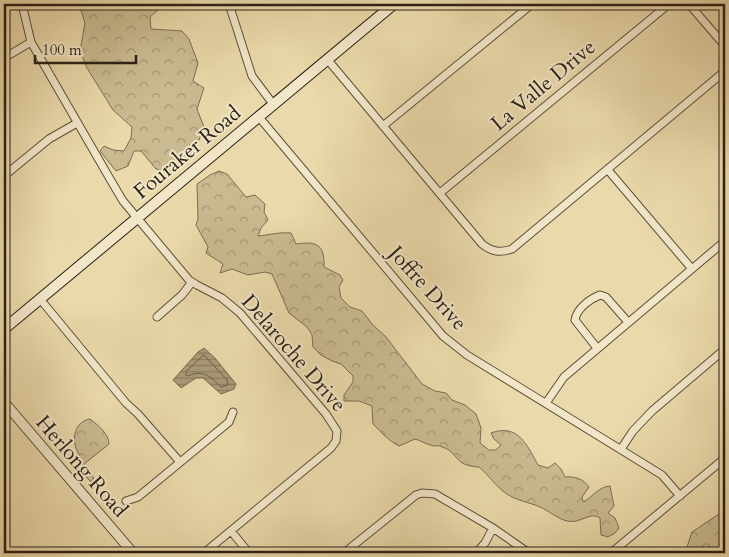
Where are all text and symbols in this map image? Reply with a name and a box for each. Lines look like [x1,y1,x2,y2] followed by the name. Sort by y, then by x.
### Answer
[35,32,136,64] scale bar
[485,33,602,138] street label: La Valle Drive
[42,40,82,60] text: 100 m
[128,99,247,206] street label: Fouraker Road
[380,237,473,337] street label: Joffre Drive
[234,288,353,418] street label: Delaroche Drive
[29,409,134,524] street label: Herlong Road

